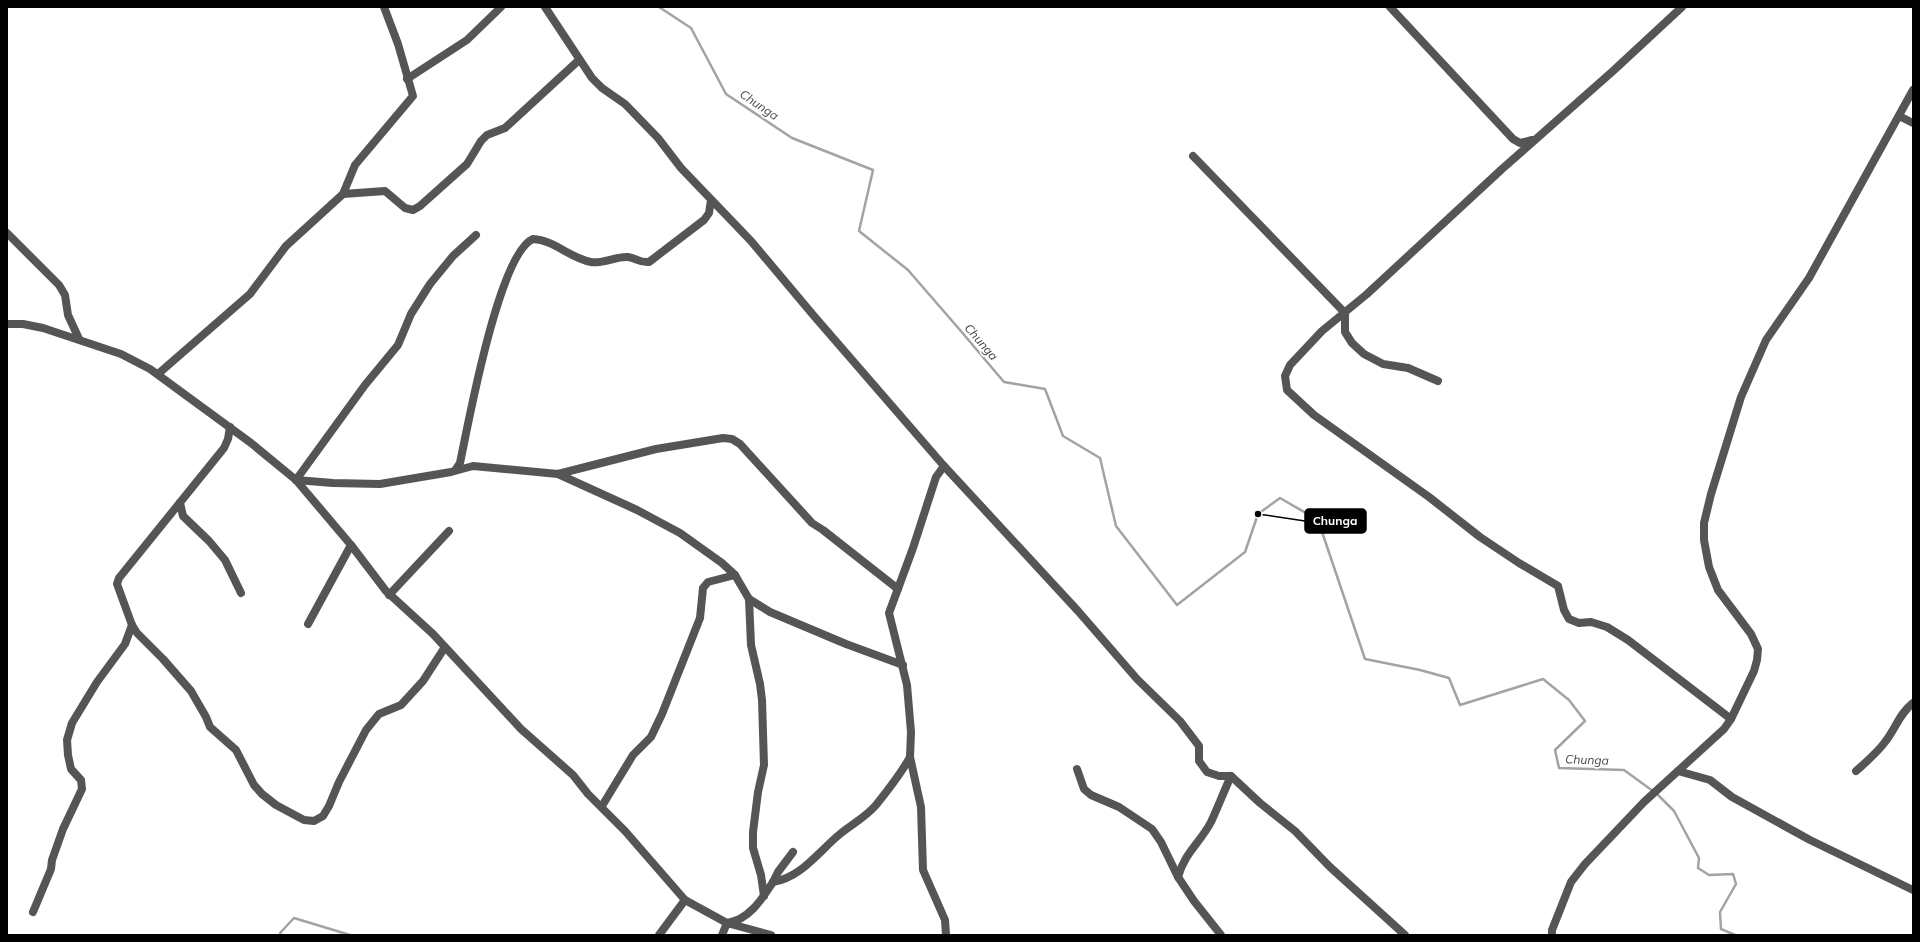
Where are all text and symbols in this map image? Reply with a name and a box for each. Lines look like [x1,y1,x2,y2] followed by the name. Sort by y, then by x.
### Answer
[737,86,782,123] water label: Chunga
[961,320,1001,363] water label: Chunga
[1305,509,1366,533] callout: Chunga
[1313,513,1357,528] text: Chunga
[1565,751,1609,768] water label: Chunga

